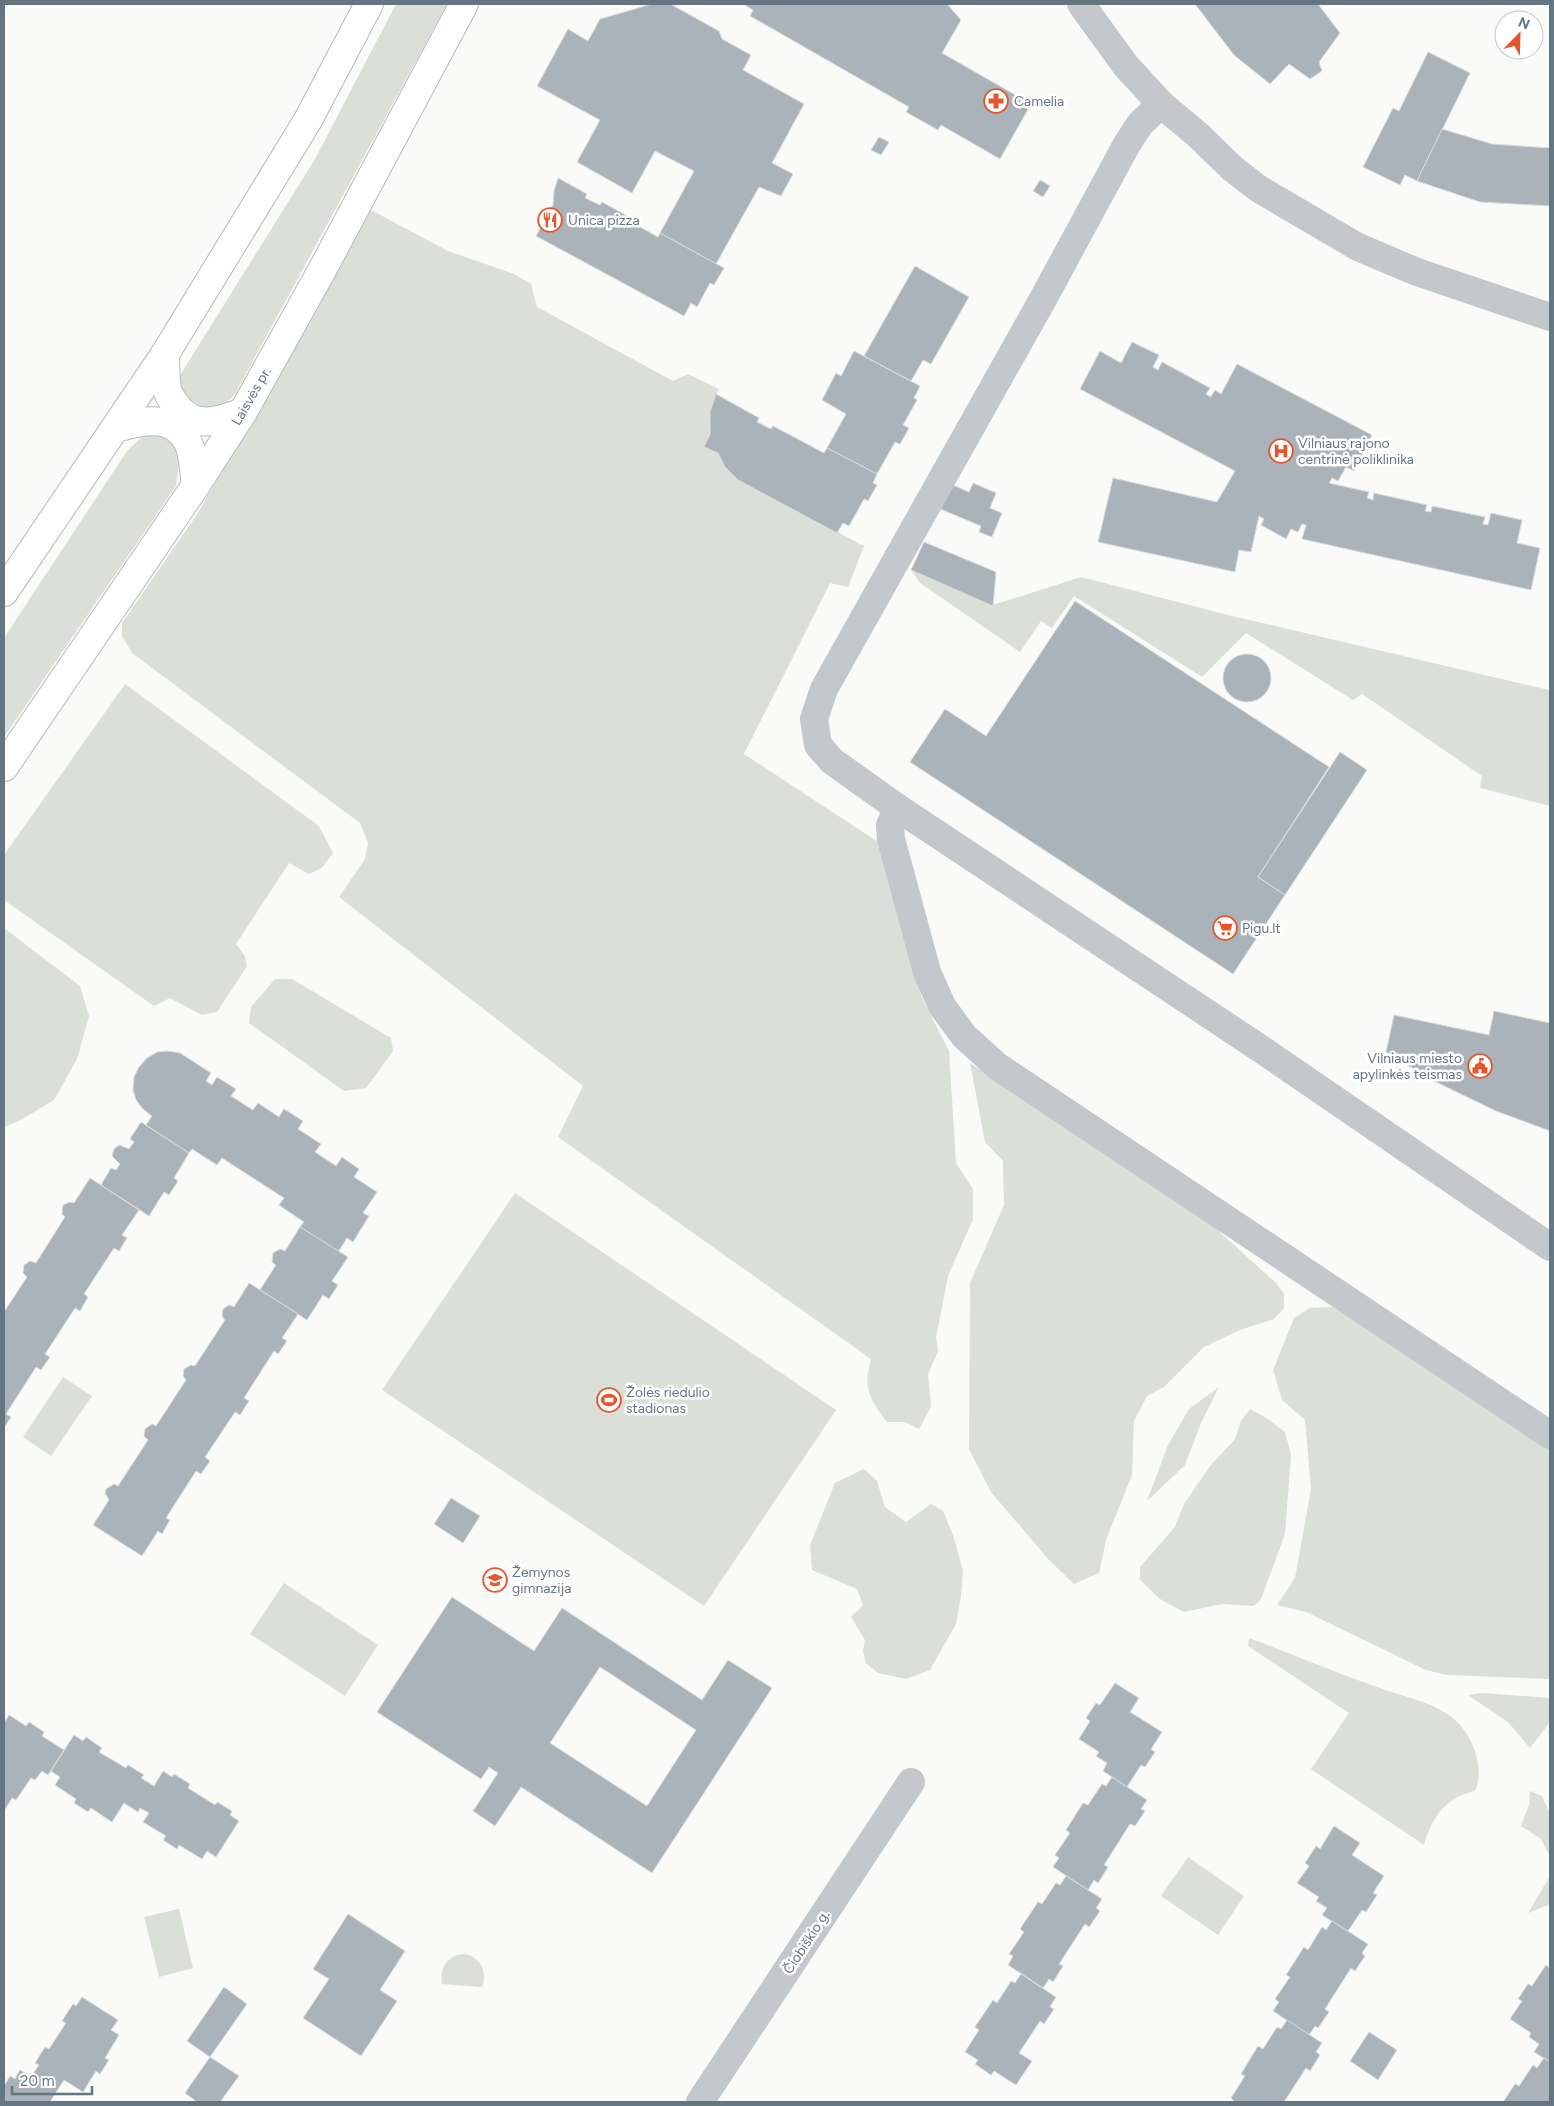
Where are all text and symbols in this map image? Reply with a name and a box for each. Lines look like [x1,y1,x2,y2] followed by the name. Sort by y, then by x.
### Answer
[1494,10,1544,60] north arrow
[1516,14,1532,33] text: N
[983,88,1009,114] pharmacy icon: Camelia
[1014,93,1064,110] place label: Camelia
[537,207,563,233] restaurant icon: Unica pizza
[568,212,640,229] place label: Unica pizza
[228,364,275,429] street label: Laisvės pr.
[1298,435,1414,468] place label: Vilniaus rajono centrinė poliklinika
[1268,438,1294,464] hospital icon: Vilniaus rajono centrinė poliklinika
[1212,915,1238,941] supermarket icon: Pigu.lt
[1242,920,1281,937] place label: Pigu.lt
[1353,1050,1462,1083] place label: Vilniaus miesto apylinkės teismas
[1467,1053,1493,1079] public building icon: Vilniaus miesto apylinkės teismas
[626,1384,710,1417] place label: Žolės riedulio stadionas
[596,1387,622,1413] sports icon: Žolės riedulio stadionas
[512,1564,571,1597] place label: Žemynos gimnazija
[482,1567,508,1593] school or university icon: Žemynos gimnazija
[780,1907,833,1977] street label: Čiobiškio g.
[12,2064,92,2096] scale bar
[20,2072,54,2090] text: 20 m

